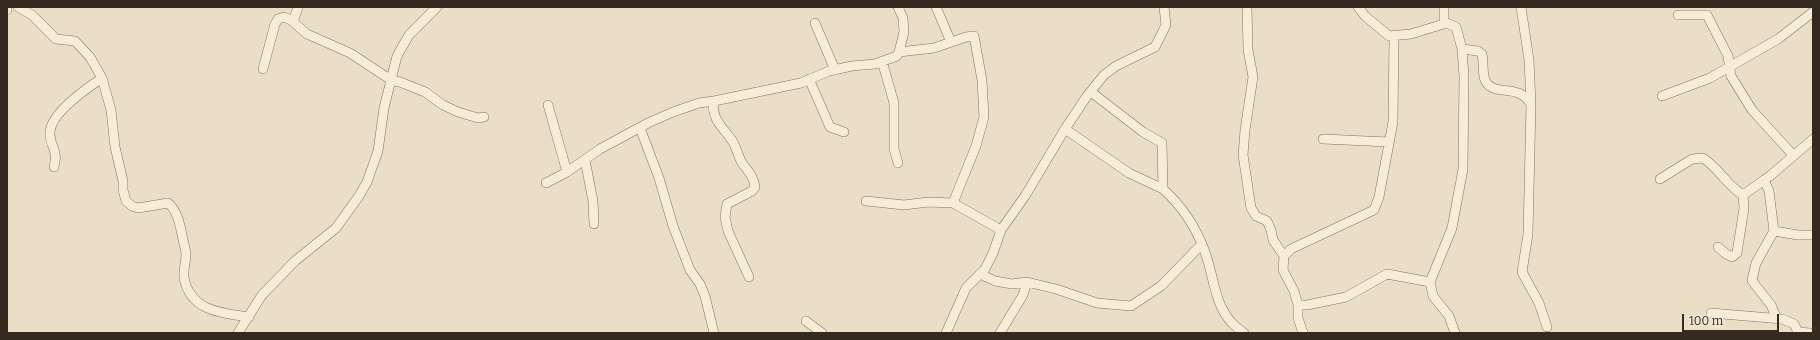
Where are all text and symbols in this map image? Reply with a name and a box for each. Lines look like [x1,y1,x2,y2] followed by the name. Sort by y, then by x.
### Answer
[1684,306,1781,332] scale bar
[1689,314,1723,328] text: 100 m

